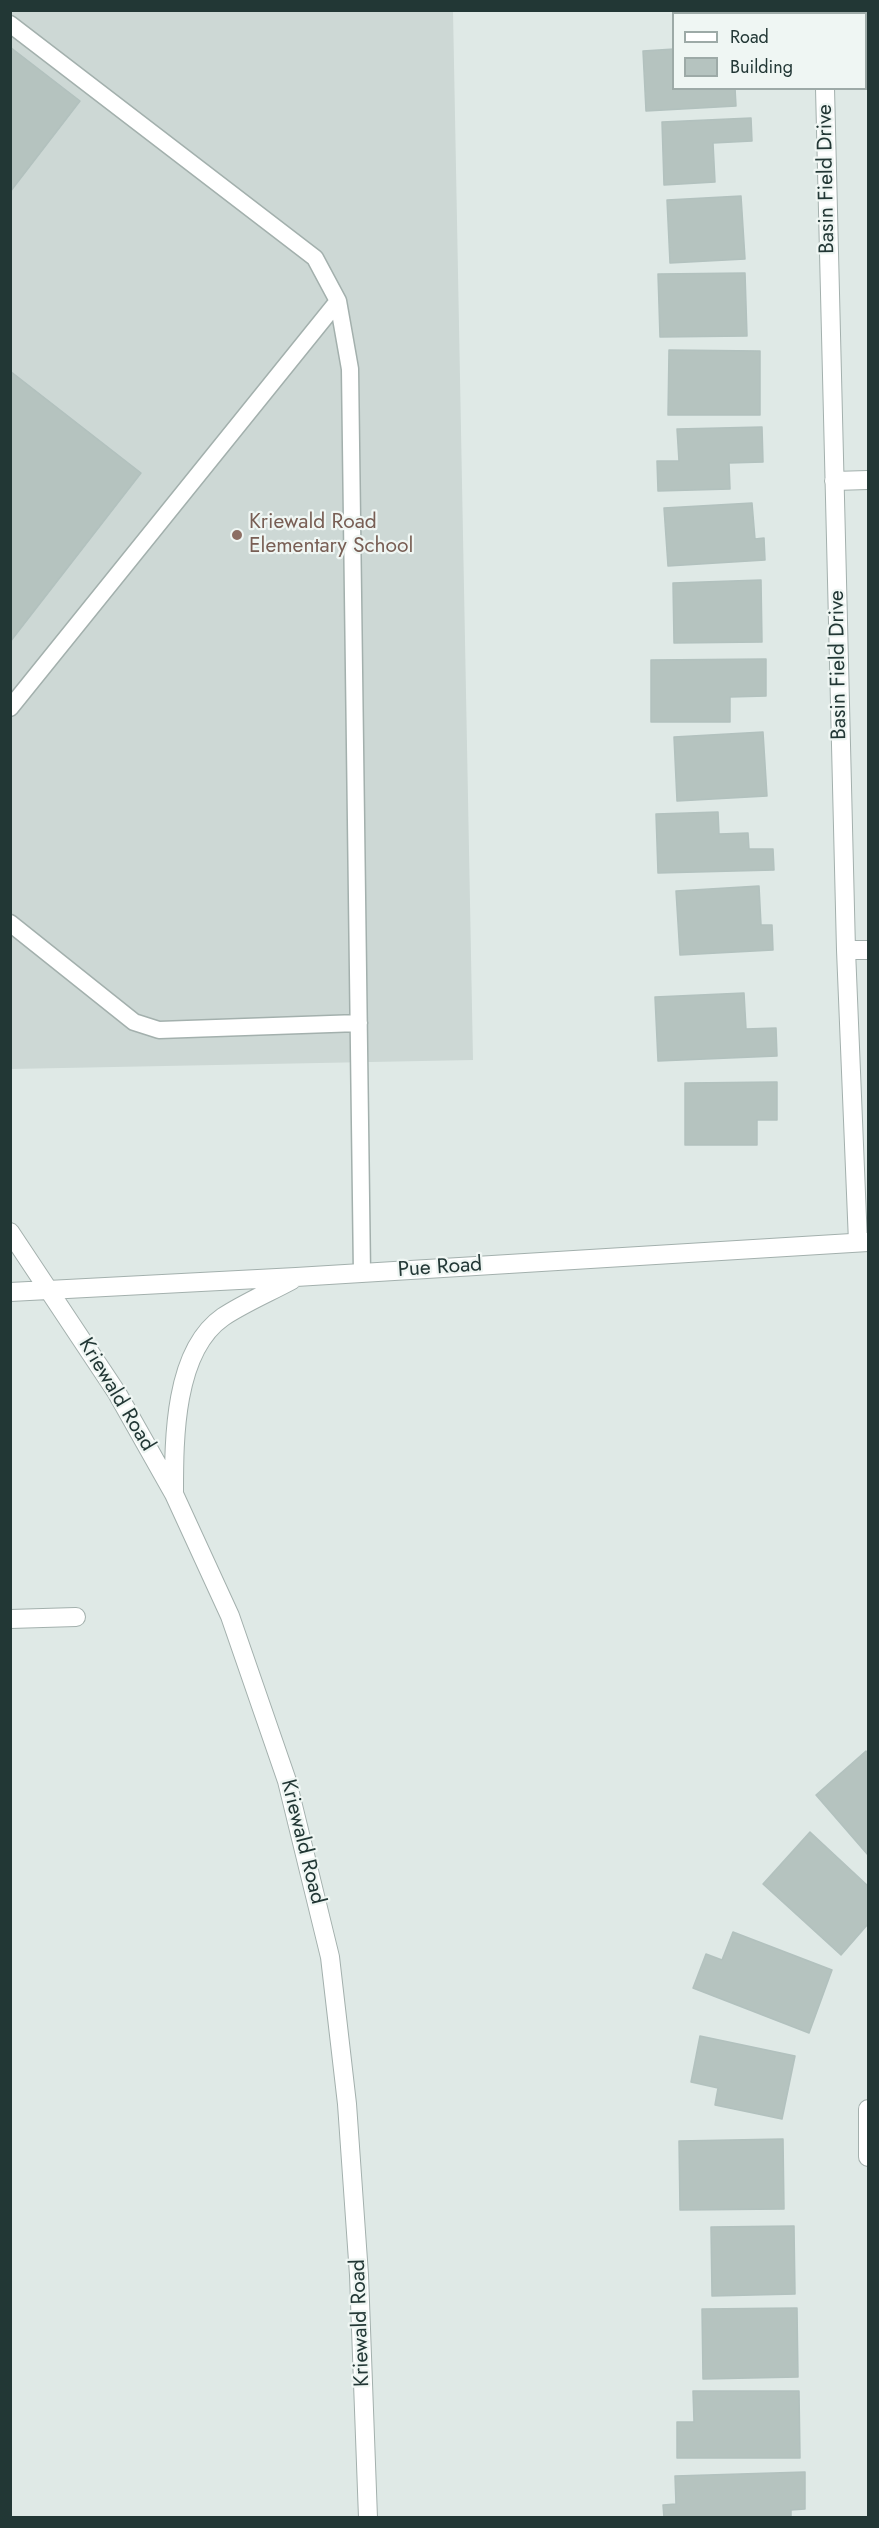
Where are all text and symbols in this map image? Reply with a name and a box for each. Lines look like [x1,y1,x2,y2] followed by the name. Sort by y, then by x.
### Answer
[672,12,867,90] legend
[730,24,769,50] text: Road
[730,54,793,80] text: Building
[813,104,841,254] street label: Basin Field Drive
[249,510,413,560] place label: Kriewald Road Elementary School
[230,528,244,542] marker: Kriewald Road Elementary School
[825,590,853,740] street label: Basin Field Drive
[397,1252,483,1284] street label: Pue Road
[72,1334,160,1456] street label: Kriewald Road
[274,1777,330,1907] street label: Kriewald Road
[346,2259,376,2387] street label: Kriewald Road

